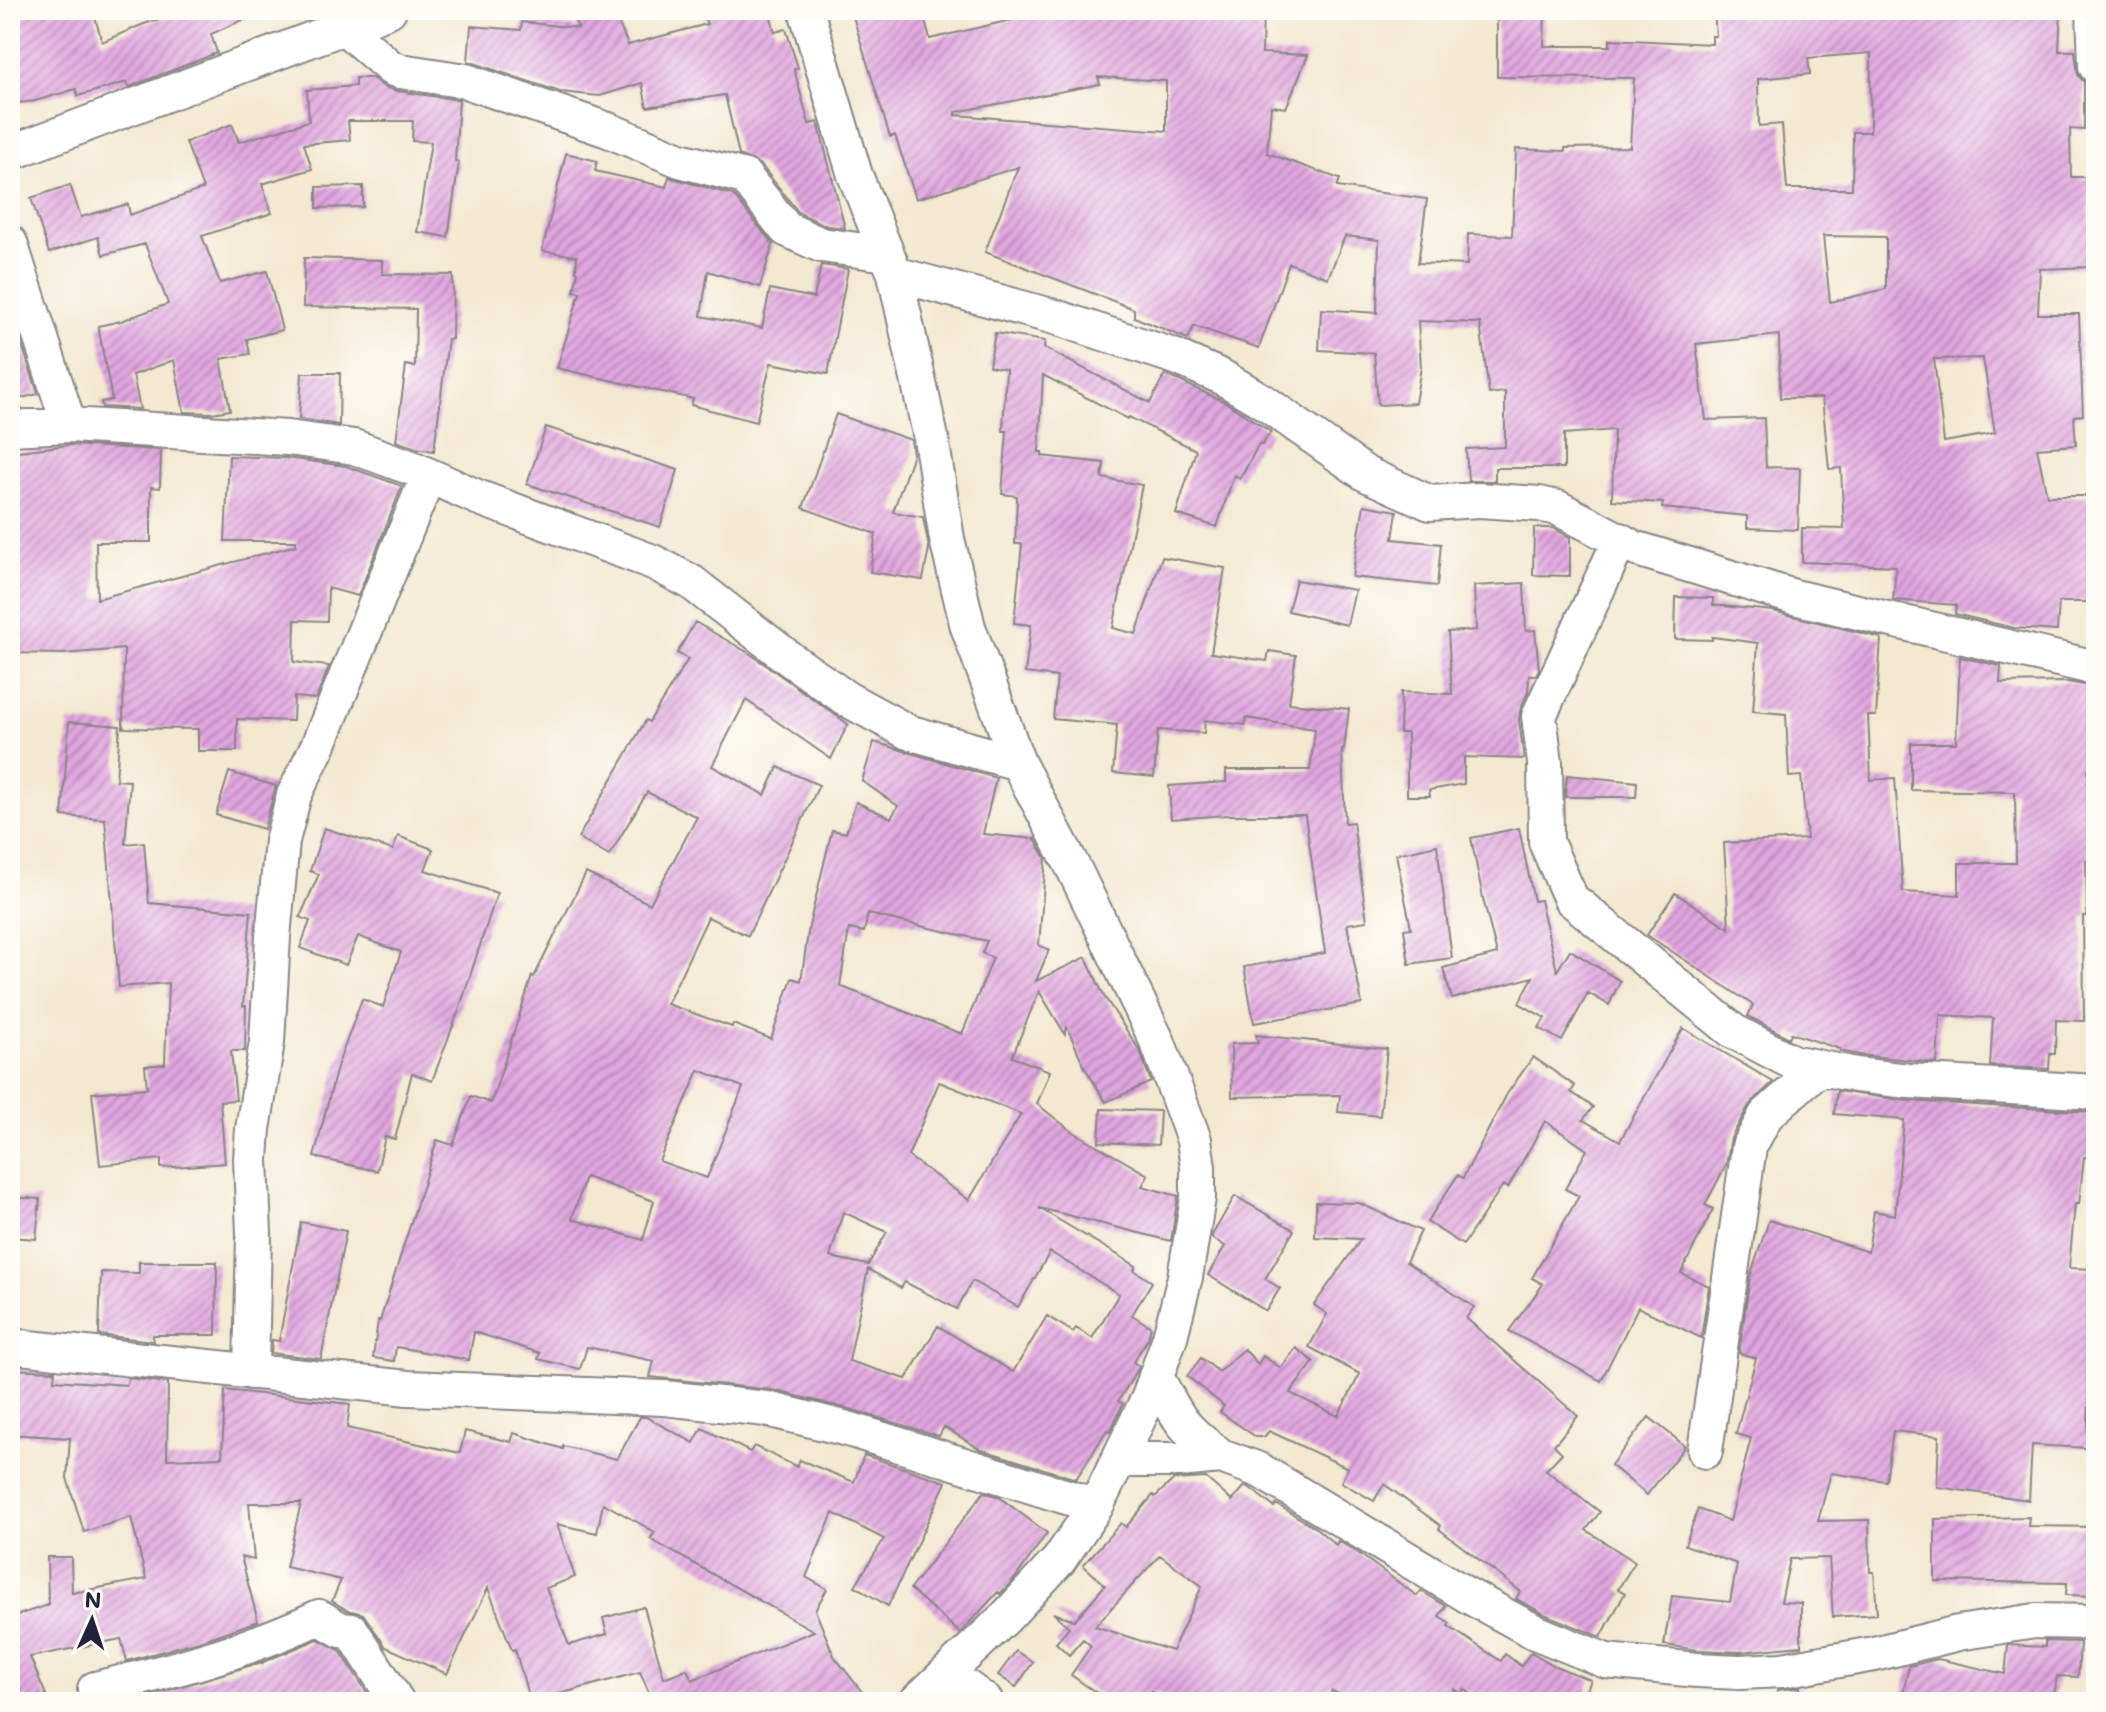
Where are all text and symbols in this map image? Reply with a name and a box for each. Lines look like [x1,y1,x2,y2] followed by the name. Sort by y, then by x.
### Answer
[52,1580,132,1660] north arrow
[84,1585,102,1614] text: N

